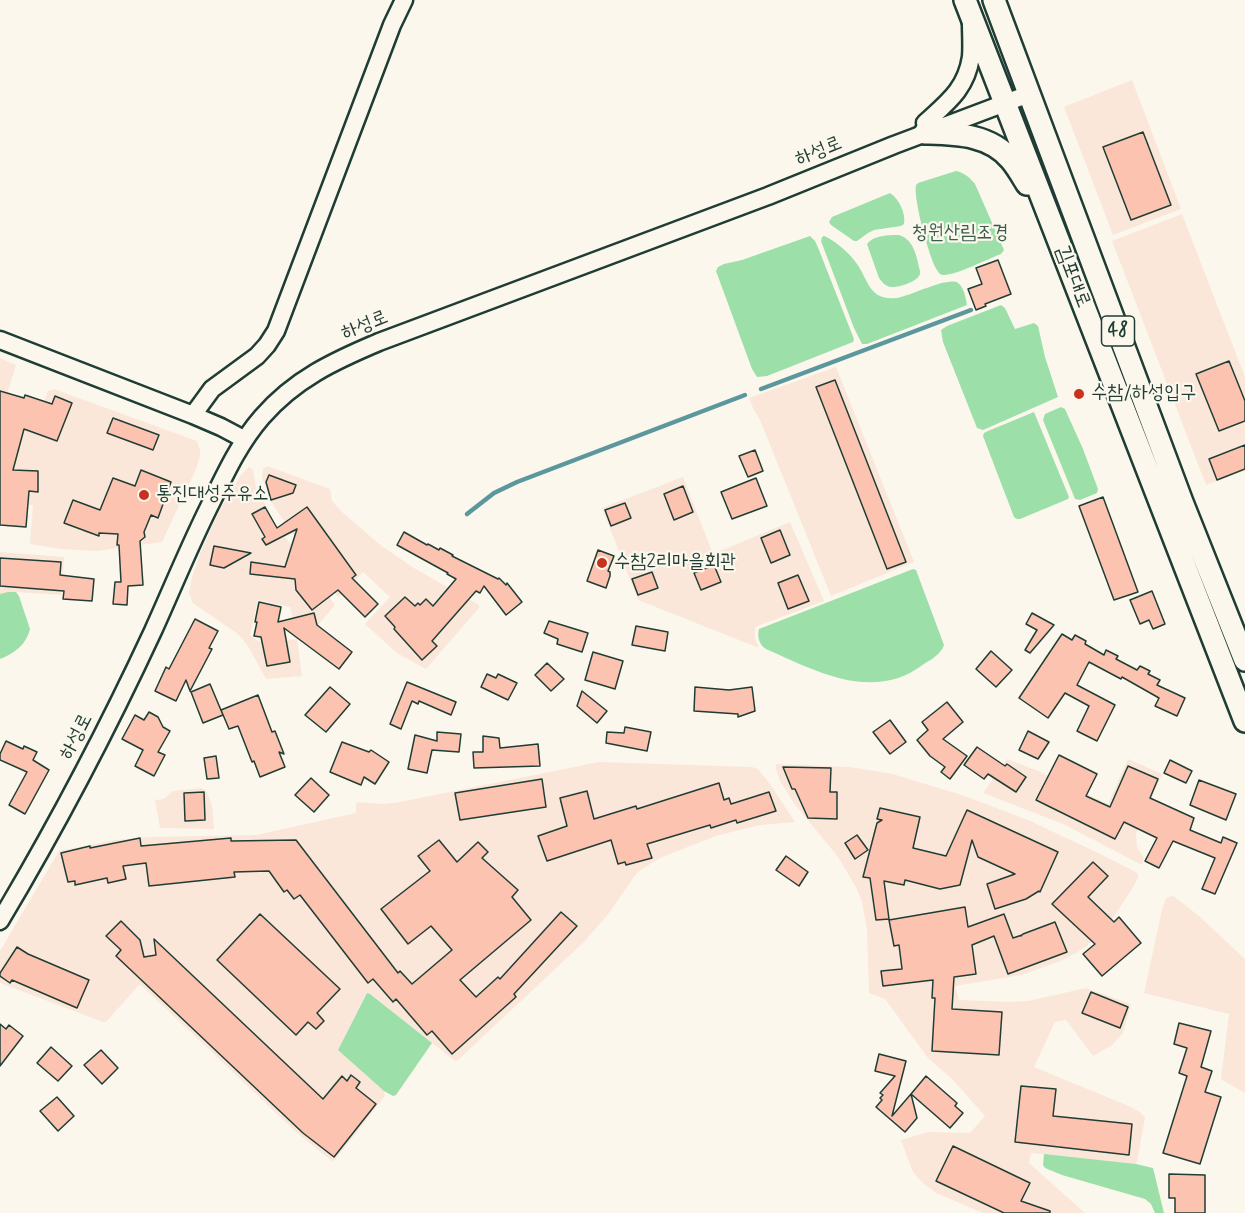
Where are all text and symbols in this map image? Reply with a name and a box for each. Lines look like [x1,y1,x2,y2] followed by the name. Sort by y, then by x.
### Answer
[792,132,846,172] street label: 하성로
[912,222,1008,246] park label: 청원산림조경
[1049,243,1095,311] street label: 김포대로
[338,306,392,346] street label: 하성로
[1102,316,1134,346] road number: 48
[1091,382,1196,406] place label: 수참/하성입구
[1072,387,1086,401] marker: 수참/하성입구
[156,483,269,507] place label: 통진대성주유소
[137,488,151,502] marker: 통진대성주유소
[614,551,736,575] place label: 수참2리마을회관
[595,556,609,570] marker: 수참2리마을회관
[55,710,99,764] street label: 하성로

